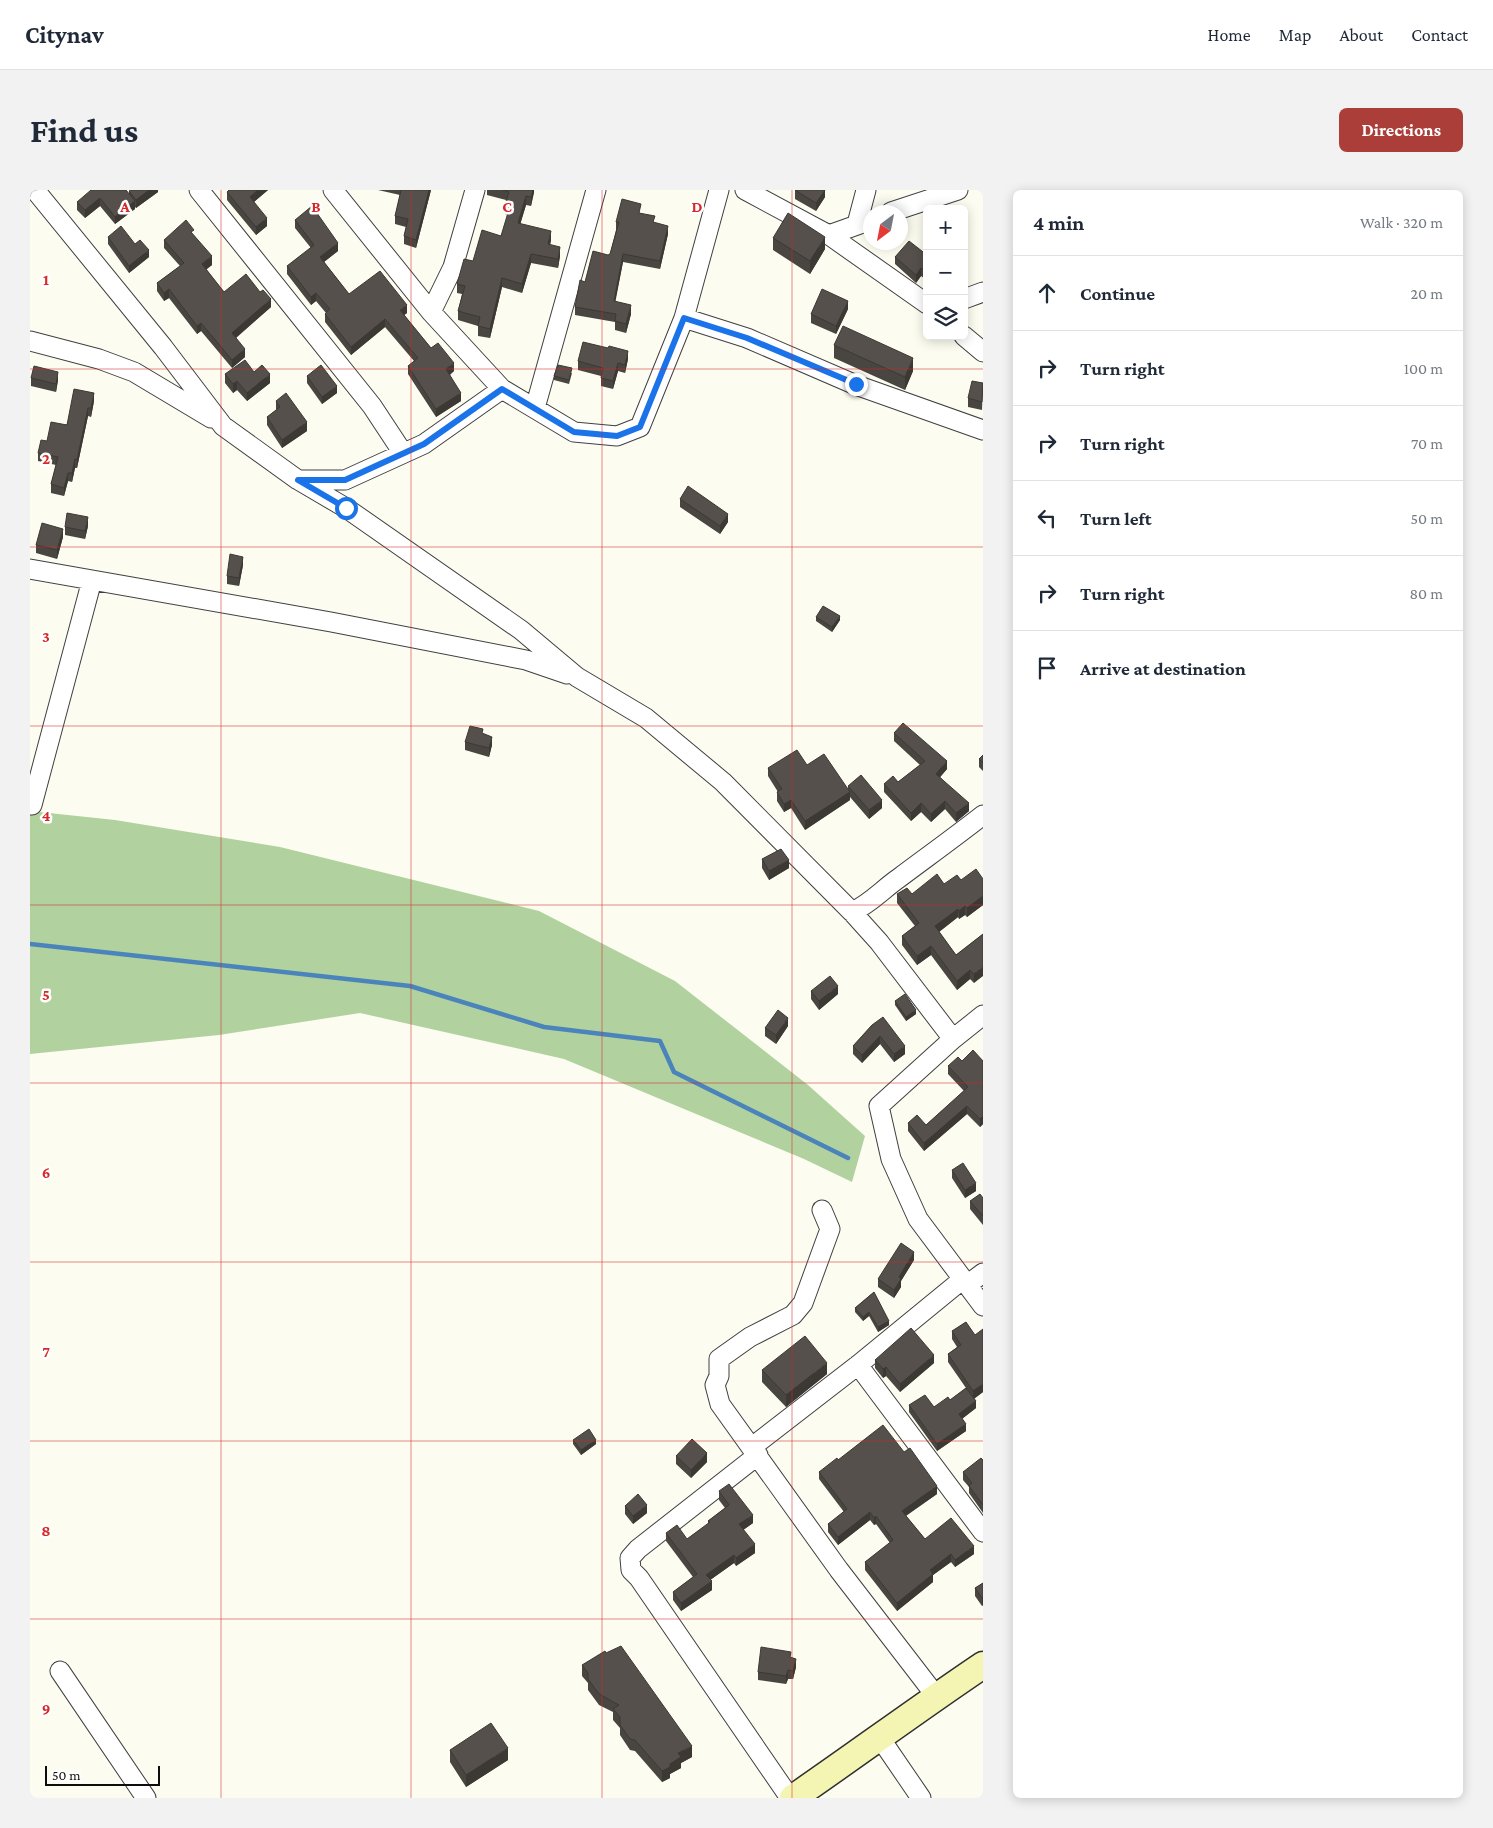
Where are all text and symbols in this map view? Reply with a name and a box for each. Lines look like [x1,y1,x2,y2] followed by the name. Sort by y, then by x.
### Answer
[25,21,104,48] text: Citynav
[1208,25,1251,45] text: Home
[1279,25,1311,45] text: Map
[1339,25,1383,45] text: About
[1411,25,1468,45] text: Contact
[1339,108,1463,152] button: Directions
[30,111,138,150] text: Find us
[119,198,130,215] text: A
[311,198,321,215] text: B
[502,198,512,215] text: C
[691,198,703,215] text: D
[863,205,908,250] north arrow
[923,205,968,340] map controls
[923,205,968,250] button: +
[1033,211,1084,235] text: 4 min
[1360,214,1443,231] text: Walk · 320 m
[923,250,968,295] button: −
[43,271,49,288] text: 1
[1033,279,1061,307] icon: ahead
[1080,283,1155,304] text: Continue
[1410,285,1443,302] text: 20 m
[923,295,968,340] button: layers
[1033,354,1061,382] icon: right
[1080,358,1165,379] text: Turn right
[1404,360,1443,377] text: 100 m
[845,373,868,396] route end
[1033,429,1061,457] icon: right
[1080,433,1165,454] text: Turn right
[1411,435,1443,452] text: 70 m
[42,450,50,467] text: 2
[335,497,358,520] route start
[1033,504,1061,532] icon: left
[1080,508,1152,529] text: Turn left
[1411,510,1443,527] text: 50 m
[1033,579,1061,607] icon: right
[1080,583,1165,604] text: Turn right
[1409,585,1443,602] text: 80 m
[42,628,50,645] text: 3
[1033,654,1061,682] icon: arrive
[1080,658,1246,679] text: Arrive at destination
[42,807,51,824] text: 4
[42,986,50,1003] text: 5
[42,1164,50,1181] text: 6
[42,1343,50,1360] text: 7
[41,1522,51,1539] text: 8
[42,1700,50,1717] text: 9
[45,1763,160,1786] scale bar
[52,1767,80,1783] text: 50 m

